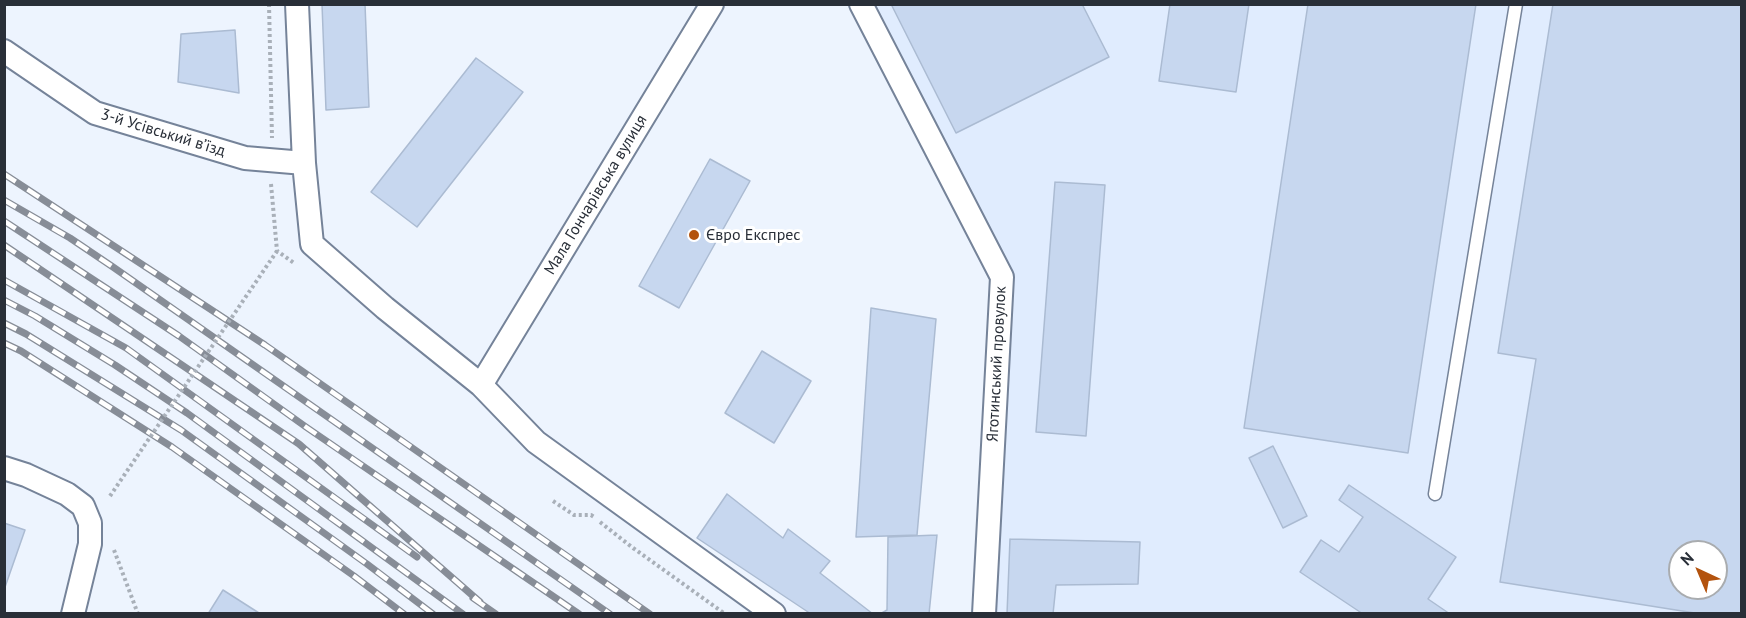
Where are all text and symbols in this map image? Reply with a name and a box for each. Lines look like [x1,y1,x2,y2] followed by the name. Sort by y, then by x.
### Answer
[98,105,228,161] street label: 3-й Усівський в’їзд
[541,112,651,278] street label: Мала Гончарівська вулиця
[706,225,800,245] place label: Євро Експрес
[687,228,701,242] marker: Євро Експрес
[983,286,1011,442] street label: Яготинський провулок
[1668,540,1728,600] north arrow
[1676,548,1698,569] text: N

